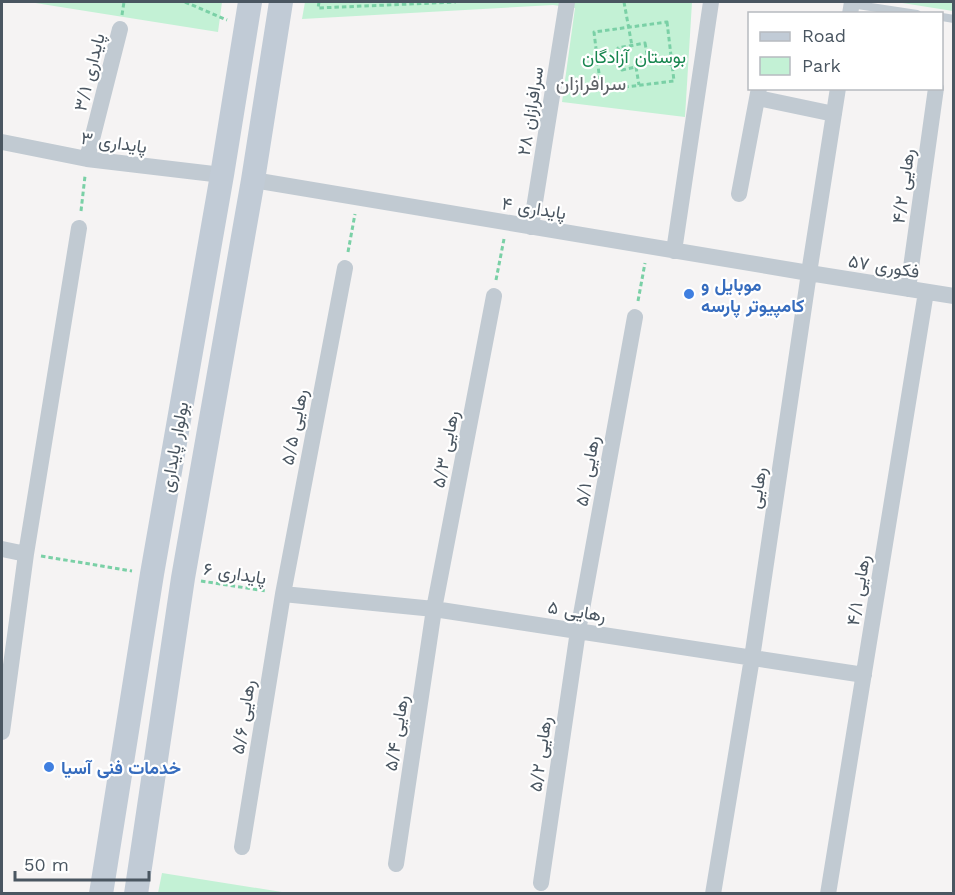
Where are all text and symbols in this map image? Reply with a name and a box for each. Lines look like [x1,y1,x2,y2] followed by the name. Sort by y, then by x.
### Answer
[748,12,943,90] legend
[802,25,846,46] text: Road
[69,31,111,114] street label: پایداری ۳/۱
[582,46,686,68] park label: بوستان آزادگان
[802,55,841,76] text: Park
[513,65,548,157] street label: سرافرازان ۲۸
[556,71,626,96] district label: سرافرازان
[79,127,148,159] street label: پایداری ۳
[887,147,920,225] street label: رهایی ۴/۲
[500,193,568,225] street label: پایداری ۴
[847,250,921,283] street label: فکوری ۵۷
[701,274,804,318] place label: موبایل و کامپیوتر پارسه
[682,287,696,301] marker: موبایل و کامپیوتر پارسه
[276,387,313,467] street label: رهایی ۵/۵
[156,400,194,494] street label: بولوار پایداری
[427,409,464,490] street label: رهایی ۵/۳
[570,434,605,508] street label: رهایی ۵/۱
[744,466,771,510] street label: رهایی
[842,553,875,627] street label: رهایی ۴/۱
[202,558,268,590] street label: پایداری ۶
[546,596,608,627] street label: رهایی ۵
[227,678,260,756] street label: رهایی ۵/۶
[380,694,413,773] street label: رهایی ۵/۴
[524,715,557,793] street label: رهایی ۵/۲
[61,757,181,779] place label: خدمات فنی آسیا
[42,760,56,774] marker: خدمات فنی آسیا
[15,844,148,882] scale bar
[24,854,69,875] text: 50 m

